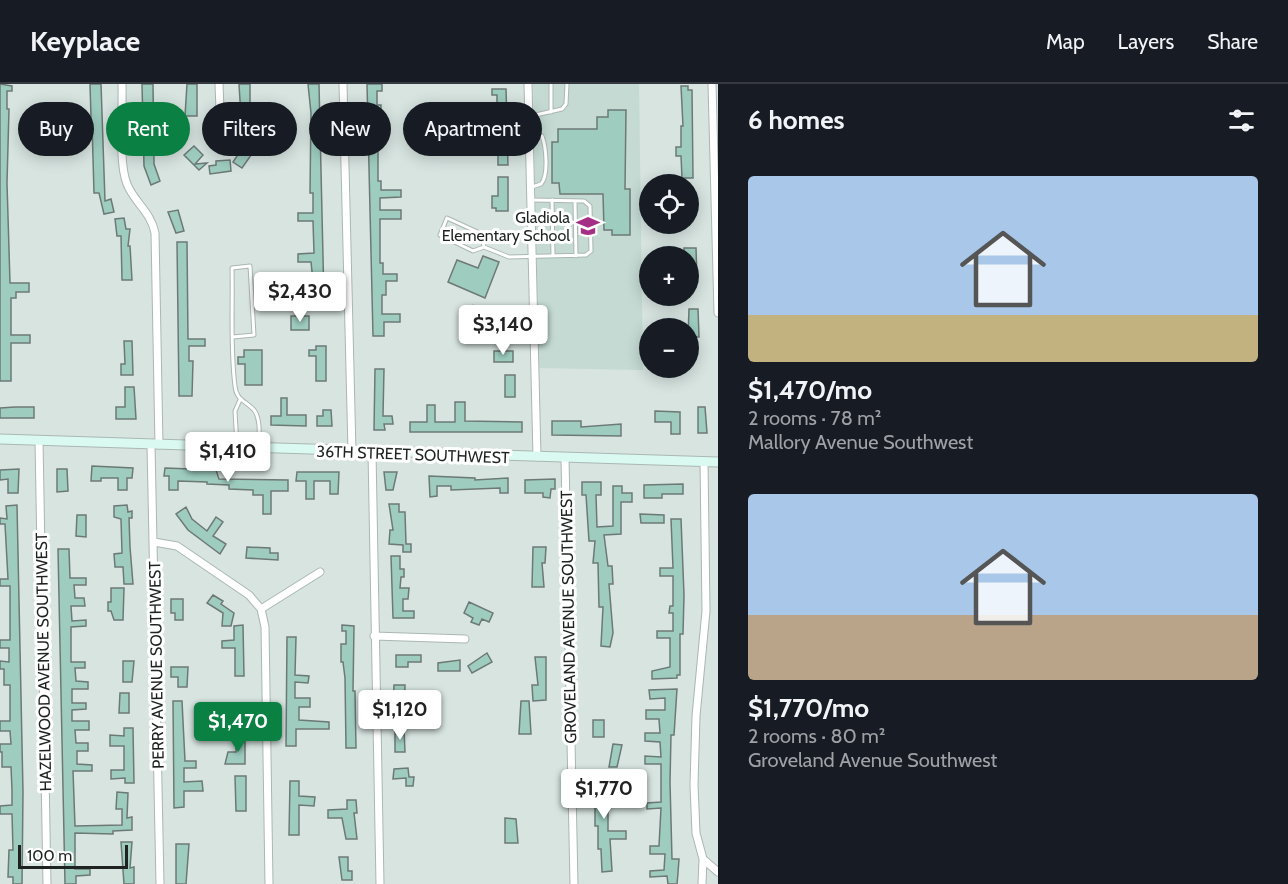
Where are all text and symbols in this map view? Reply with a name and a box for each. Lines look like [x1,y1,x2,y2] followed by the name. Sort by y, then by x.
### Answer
[30,24,140,58] text: Keyplace
[1046,29,1085,54] text: Map
[1118,29,1174,54] text: Layers
[1207,29,1258,54] text: Share
[18,102,94,156] chip: Buy
[106,102,190,156] chip: Rent
[202,102,297,156] chip: Filters
[309,102,391,156] chip: New
[403,102,542,156] chip: Apartment
[748,104,845,136] text: 6 homes
[1225,104,1258,137] icon: filters
[639,174,699,378] map controls
[639,174,699,234] button: locate
[442,208,570,245] place label: Gladiola Elementary School
[575,213,601,239] school or university icon: Gladiola Elementary School
[949,215,1057,323] icon: home
[639,246,699,306] button: +
[251,272,349,323] pin: $2,430
[268,279,332,303] text: $2,430
[454,305,552,356] pin: $3,140
[473,312,533,336] text: $3,140
[639,318,699,378] button: −
[748,374,872,406] text: $1,470/mo
[748,406,881,430] text: 2 rooms · 78 m²
[748,430,973,454] text: Mallory Avenue Southwest
[179,432,277,483] pin: $1,410
[199,439,257,463] text: $1,410
[316,442,510,467] street label: 36TH STREET SOUTHWEST
[557,490,580,744] street label: GROVELAND AVENUE SOUTHWEST
[32,532,55,792] street label: HAZELWOOD AVENUE SOUTHWEST
[949,533,1057,641] icon: home
[145,560,168,769] street label: PERRY AVENUE SOUTHWEST
[351,690,449,741] pin: $1,120
[748,692,869,724] text: $1,770/mo
[372,697,428,721] text: $1,120
[189,702,287,753] pin: $1,470
[208,709,268,733] text: $1,470
[748,724,885,748] text: 2 rooms · 80 m²
[748,748,997,772] text: Groveland Avenue Southwest
[555,769,653,820] pin: $1,770
[575,776,633,800] text: $1,770
[18,842,128,870] scale bar
[27,846,72,865] text: 100 m

